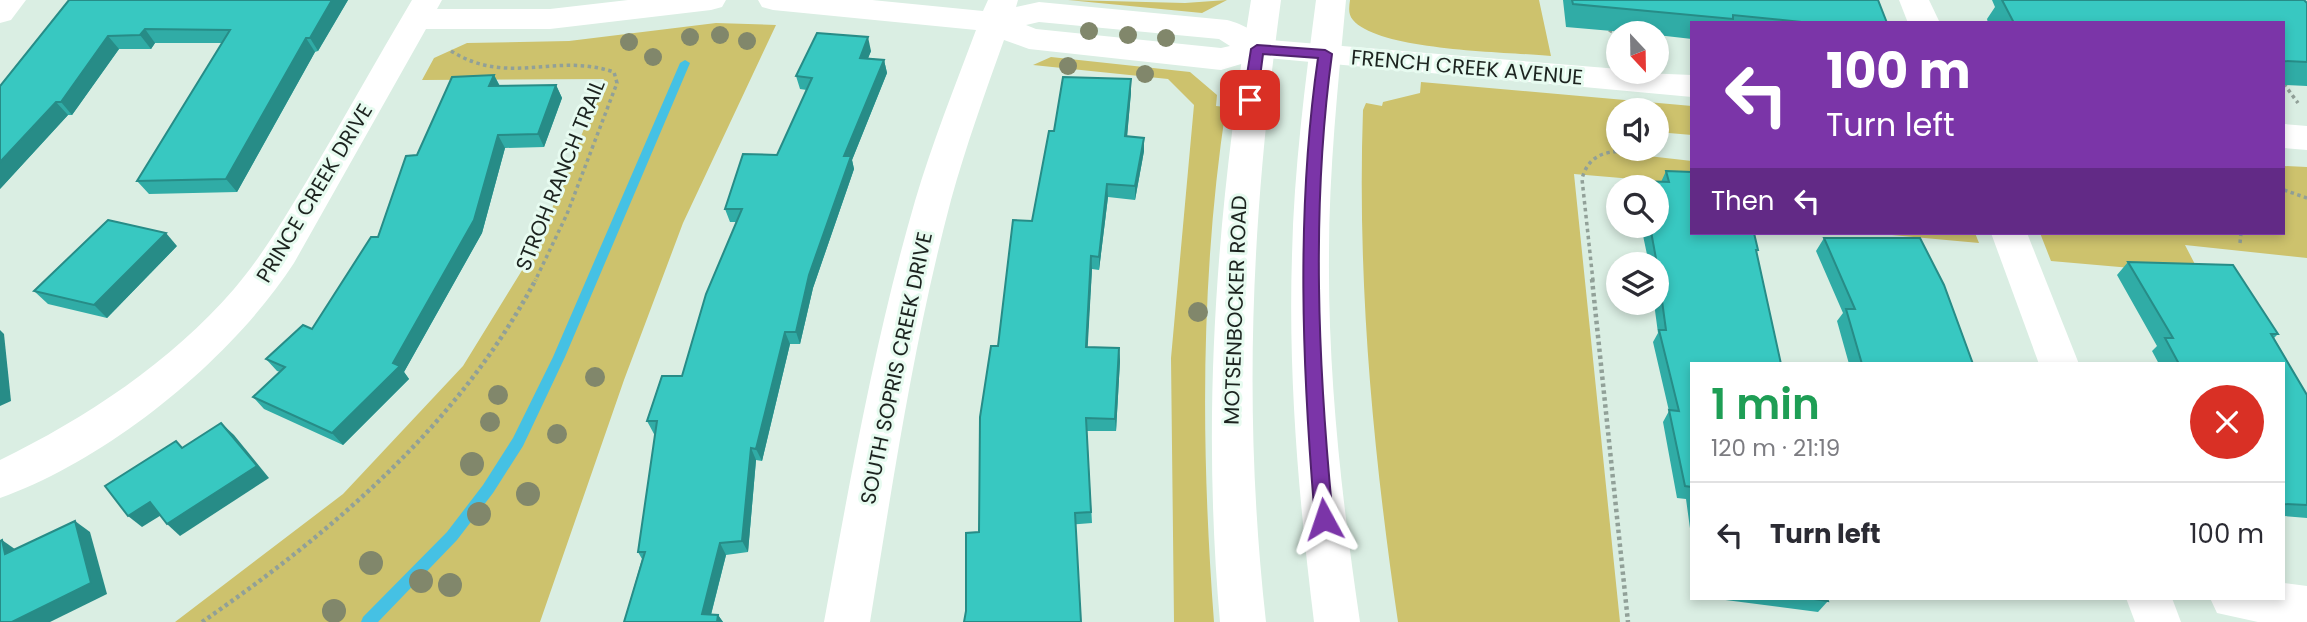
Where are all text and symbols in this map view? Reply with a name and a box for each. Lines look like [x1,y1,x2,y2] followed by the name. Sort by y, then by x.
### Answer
[1606,21,1670,84] north arrow
[1606,21,1669,315] map controls
[1826,37,1971,105] text: 100 m
[1350,42,1584,92] street label: FRENCH CREEK AVENUE
[1711,49,1802,140] icon: left
[1220,70,1280,130] pin
[508,75,612,275] street label: STROH RANCH TRAIL
[1231,81,1269,119] icon: arrive
[249,98,379,288] street label: PRINCE CREEK DRIVE
[1606,98,1669,161] button: sound
[1826,102,1955,147] text: Turn left
[1606,175,1669,238] button: search
[1788,182,1826,220] icon: left
[1711,183,1774,219] text: Then
[1217,195,1253,425] street label: MOTSENBOCKER ROAD
[853,229,939,507] street label: SOUTH SOPRIS CREEK DRIVE
[1606,252,1669,315] button: layers
[1711,375,1820,434] text: 1 min
[2190,385,2264,459] button: close
[1711,432,1840,464] text: 120 m · 21:19
[1287,482,1361,556] position arrow
[1711,516,1749,554] icon: left
[1770,516,1881,552] text: Turn left
[2189,516,2264,552] text: 100 m

